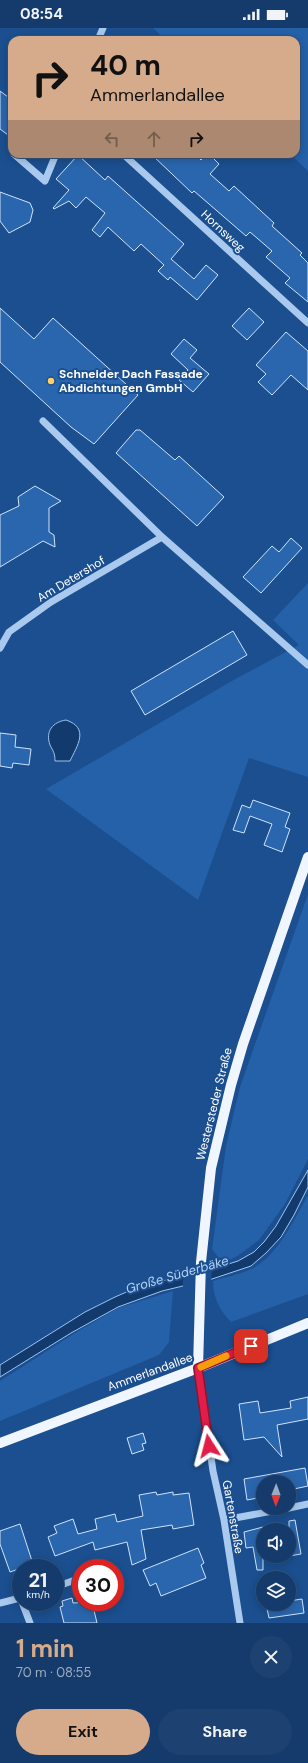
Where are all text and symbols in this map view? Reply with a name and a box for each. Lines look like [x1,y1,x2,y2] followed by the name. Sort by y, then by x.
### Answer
[20,4,63,24] text: 08:54
[90,47,161,84] text: 40 m
[24,52,76,104] icon: right
[90,83,225,107] text: Ammerlandallee
[101,128,123,150] icon: left
[143,128,165,150] icon: ahead
[185,128,207,150] icon: right
[197,206,249,256] street label: Hornsweg
[59,366,203,396] place label: Schneider Dach Fassade Abdichtungen GmbH
[46,376,56,386] marker: Schneider Dach Fassade Abdichtungen GmbH
[34,552,108,606] street label: Am Detershof
[192,1046,236,1162] street label: Westersteder Straße
[124,1252,231,1297] water label: Große Süderbäke
[234,1329,268,1363] pin
[240,1335,262,1357] icon: arrive
[105,1349,195,1395] street label: Ammerlandallee
[188,1425,230,1467] position arrow
[256,1475,296,1515] north arrow
[256,1475,296,1611] map controls
[219,1479,247,1555] street label: Gartenstraße
[256,1523,296,1563] button: sound
[72,1559,124,1611] speed limit sign: 30
[29,1567,47,1593] text: 21
[256,1571,296,1611] button: layers
[26,1588,50,1601] text: km/h
[16,1633,74,1664] text: 1 min
[250,1636,292,1678] button: close
[16,1664,91,1681] text: 70 m · 08:55
[16,1709,150,1755] button: Exit
[158,1709,292,1755] button: Share

